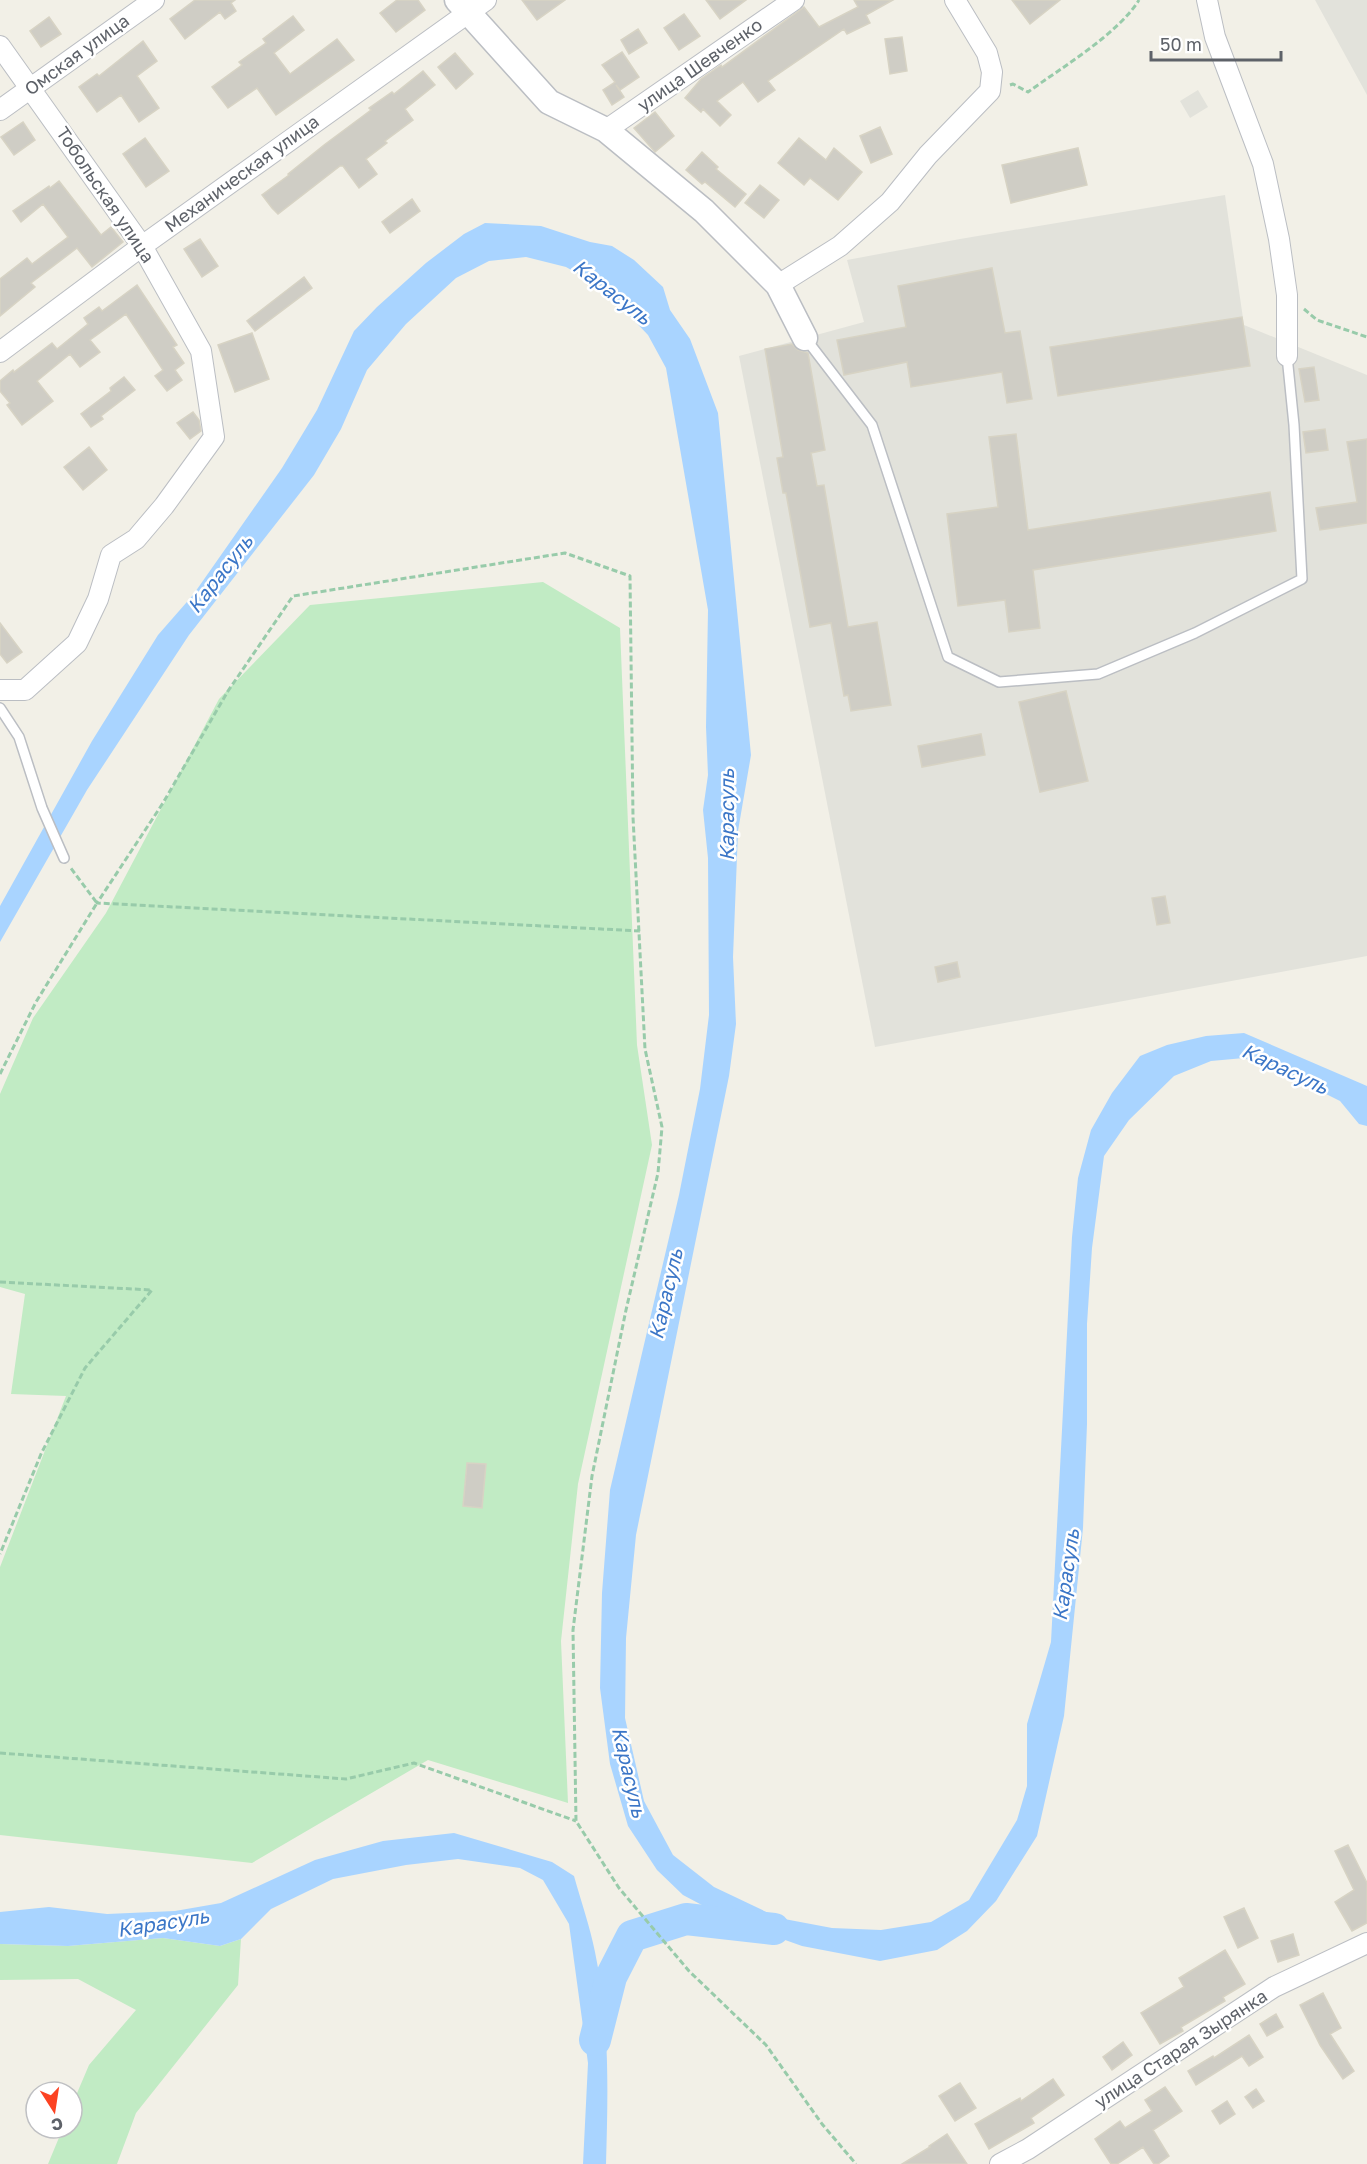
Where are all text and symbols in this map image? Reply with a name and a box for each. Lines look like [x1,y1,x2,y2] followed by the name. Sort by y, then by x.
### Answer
[20,9,133,100] street label: Омская улица
[633,13,766,115] street label: улица Шевченко
[1151,24,1282,62] scale bar
[1160,33,1202,55] text: 50 m
[160,110,323,237] street label: Механическая улица
[52,122,160,267] street label: Тобольская улица
[568,253,658,331] water label: Карасуль
[181,528,259,618] water label: Карасуль
[714,767,739,861] water label: Карасуль
[1238,1038,1334,1100] water label: Карасуль
[643,1245,688,1342] water label: Карасуль
[1047,1526,1085,1622] water label: Карасуль
[607,1724,652,1821] water label: Карасуль
[115,1903,212,1942] water label: Карасуль
[1090,1984,1271,2112] street label: улица Старая Зырянка
[24,2080,84,2140] north arrow
[49,2114,65,2136] text: С

